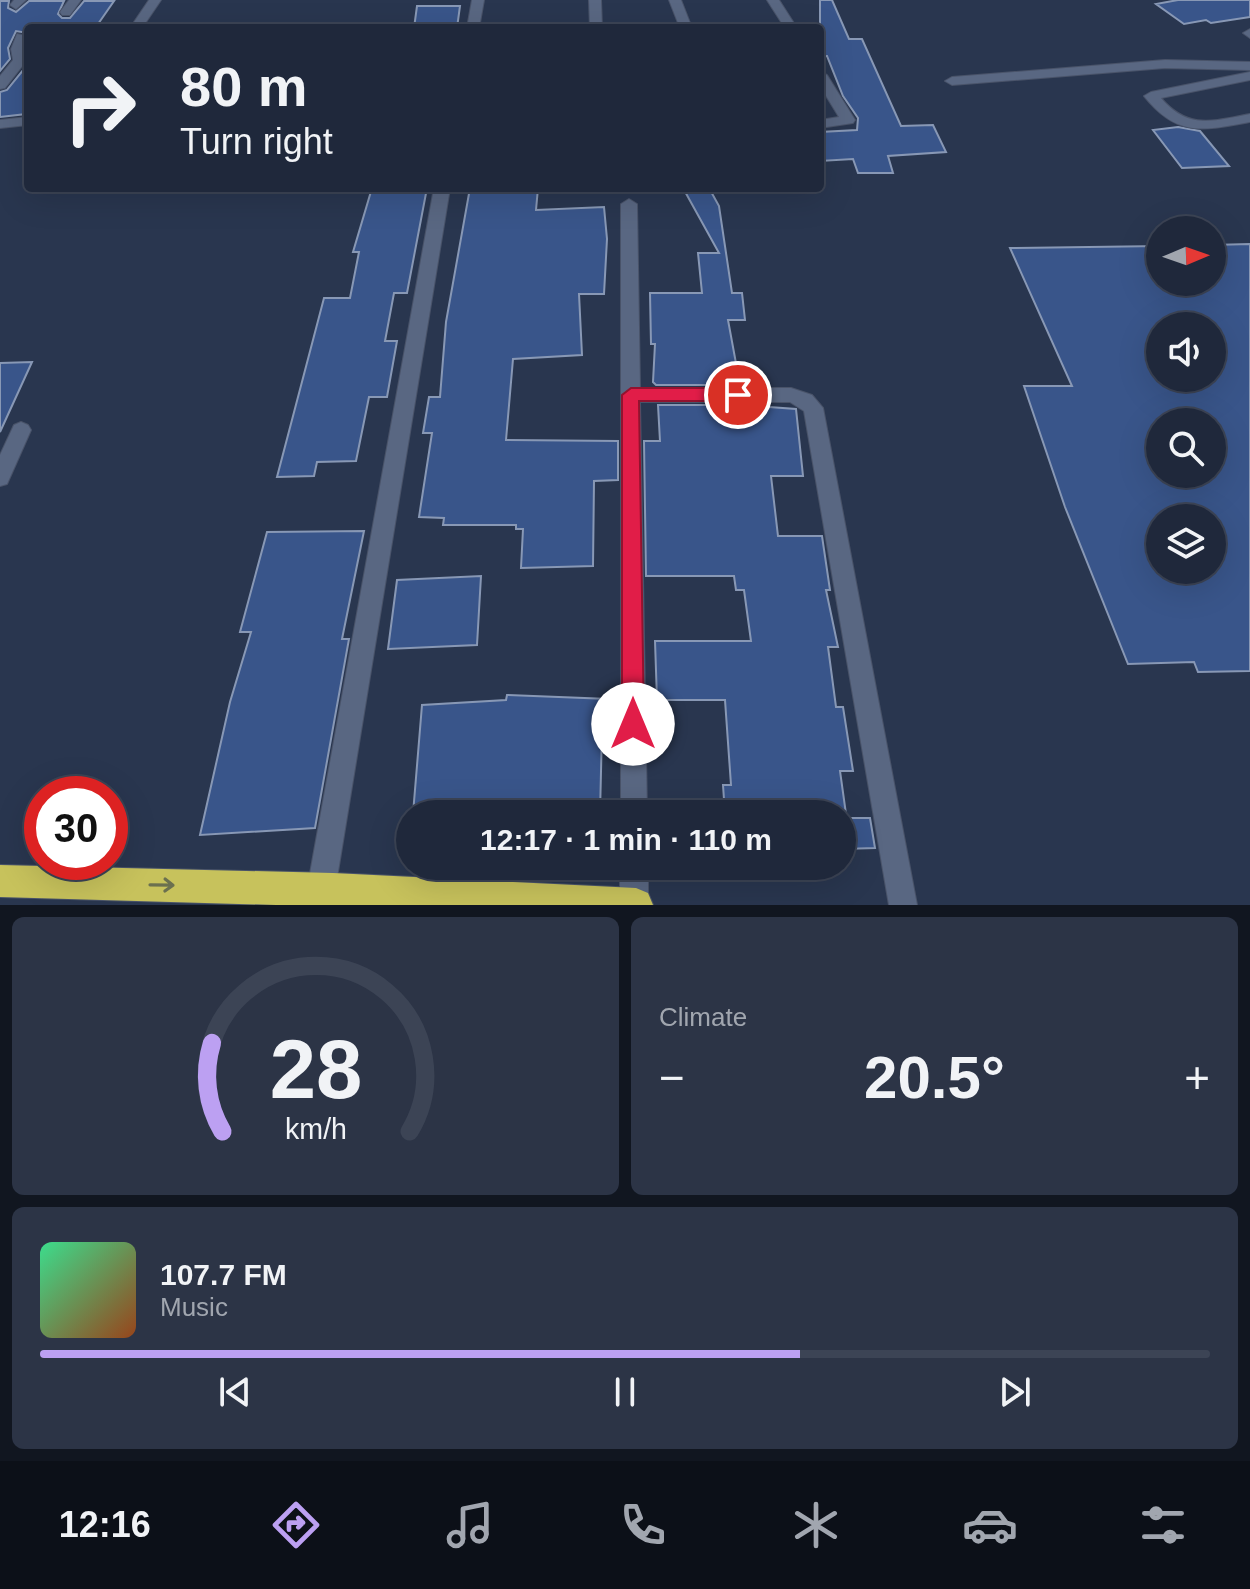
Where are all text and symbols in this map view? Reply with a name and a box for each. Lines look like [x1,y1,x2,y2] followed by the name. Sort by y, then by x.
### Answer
[180,55,308,118] text: 80 m
[48,56,152,160] icon: right
[180,121,333,162] text: Turn right
[1146,216,1226,296] north arrow
[1146,216,1226,584] map controls
[1146,312,1226,392] button: sound
[704,361,772,429] pin
[716,373,760,417] icon: arrive
[1146,408,1226,488] button: search
[1146,504,1226,584] button: layers
[591,682,675,766] position arrow
[24,776,128,880] speed limit sign: 30
[480,823,772,856] text: 12:17 · 1 min · 110 m
[148,877,175,892] one-way arrow
[659,1002,747,1032] text: Climate
[269,1023,362,1116] text: 28
[864,1044,1005,1111] text: 20.5°
[659,1053,685,1102] text: −
[1184,1053,1210,1102] text: +
[285,1113,346,1145] text: km/h
[160,1258,287,1291] text: 107.7 FM
[160,1292,228,1322] text: Music
[213,1370,257,1414] icon: previous
[603,1370,647,1414] icon: pause
[993,1370,1037,1414] icon: next
[268,1497,324,1553] icon: directions
[442,1497,498,1553] icon: music
[615,1497,671,1553] icon: phone
[788,1497,844,1553] icon: climate
[962,1497,1018,1553] icon: car
[1135,1497,1191,1553] icon: filters
[59,1504,151,1545] text: 12:16

